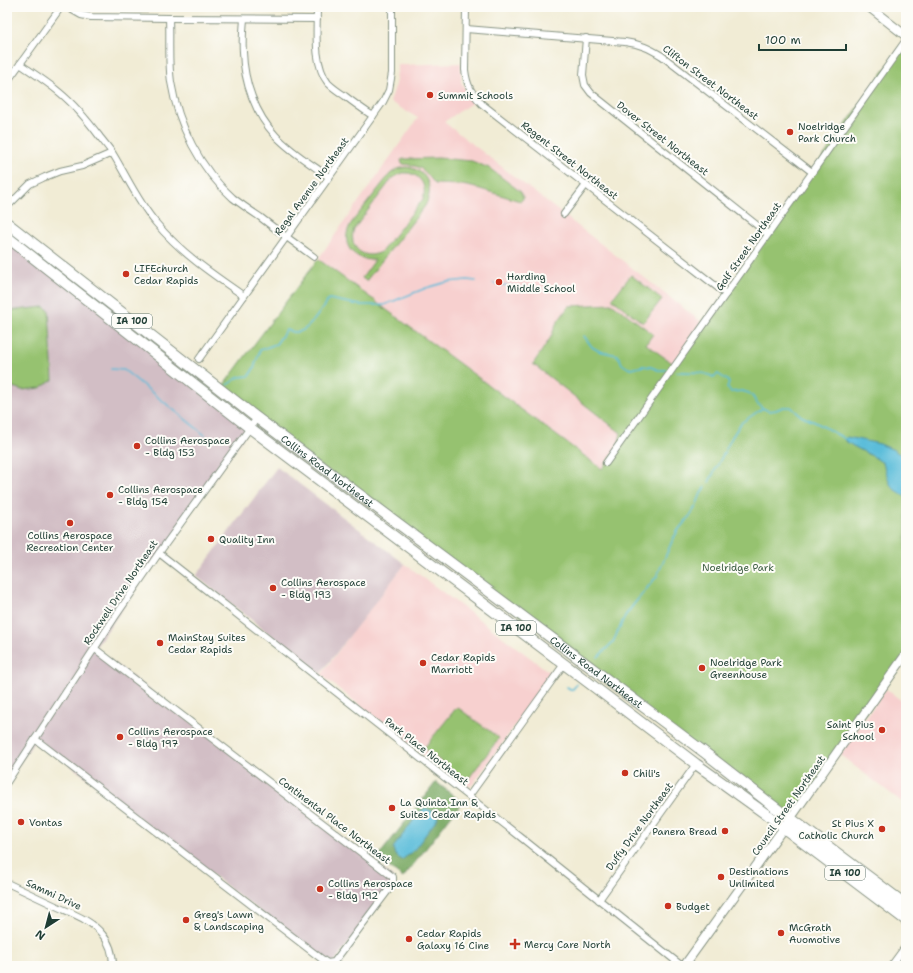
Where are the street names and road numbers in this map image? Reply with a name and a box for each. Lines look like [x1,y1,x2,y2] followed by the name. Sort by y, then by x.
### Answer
[660,42,761,123] street label: Clifton Street Northeast
[614,98,711,178] street label: Dover Street Northeast
[519,118,621,202] street label: Regent Street Northeast
[271,134,352,238] street label: Regal Avenue Northeast
[713,199,784,293] street label: Golf Street Northeast
[112,314,152,328] road number: IA 100
[278,432,376,510] street label: Collins Road Northeast
[80,537,160,647] street label: Rockwell Drive Northeast
[496,621,536,635] road number: IA 100
[547,633,645,711] street label: Collins Road Northeast
[382,715,471,788] street label: Park Place Northeast
[749,753,828,858] street label: Council Street Northeast
[276,774,393,867] street label: Continental Place Northeast
[603,780,676,873] street label: Duffy Drive Northeast
[825,866,865,880] road number: IA 100
[24,876,84,913] street label: Sammi Drive

